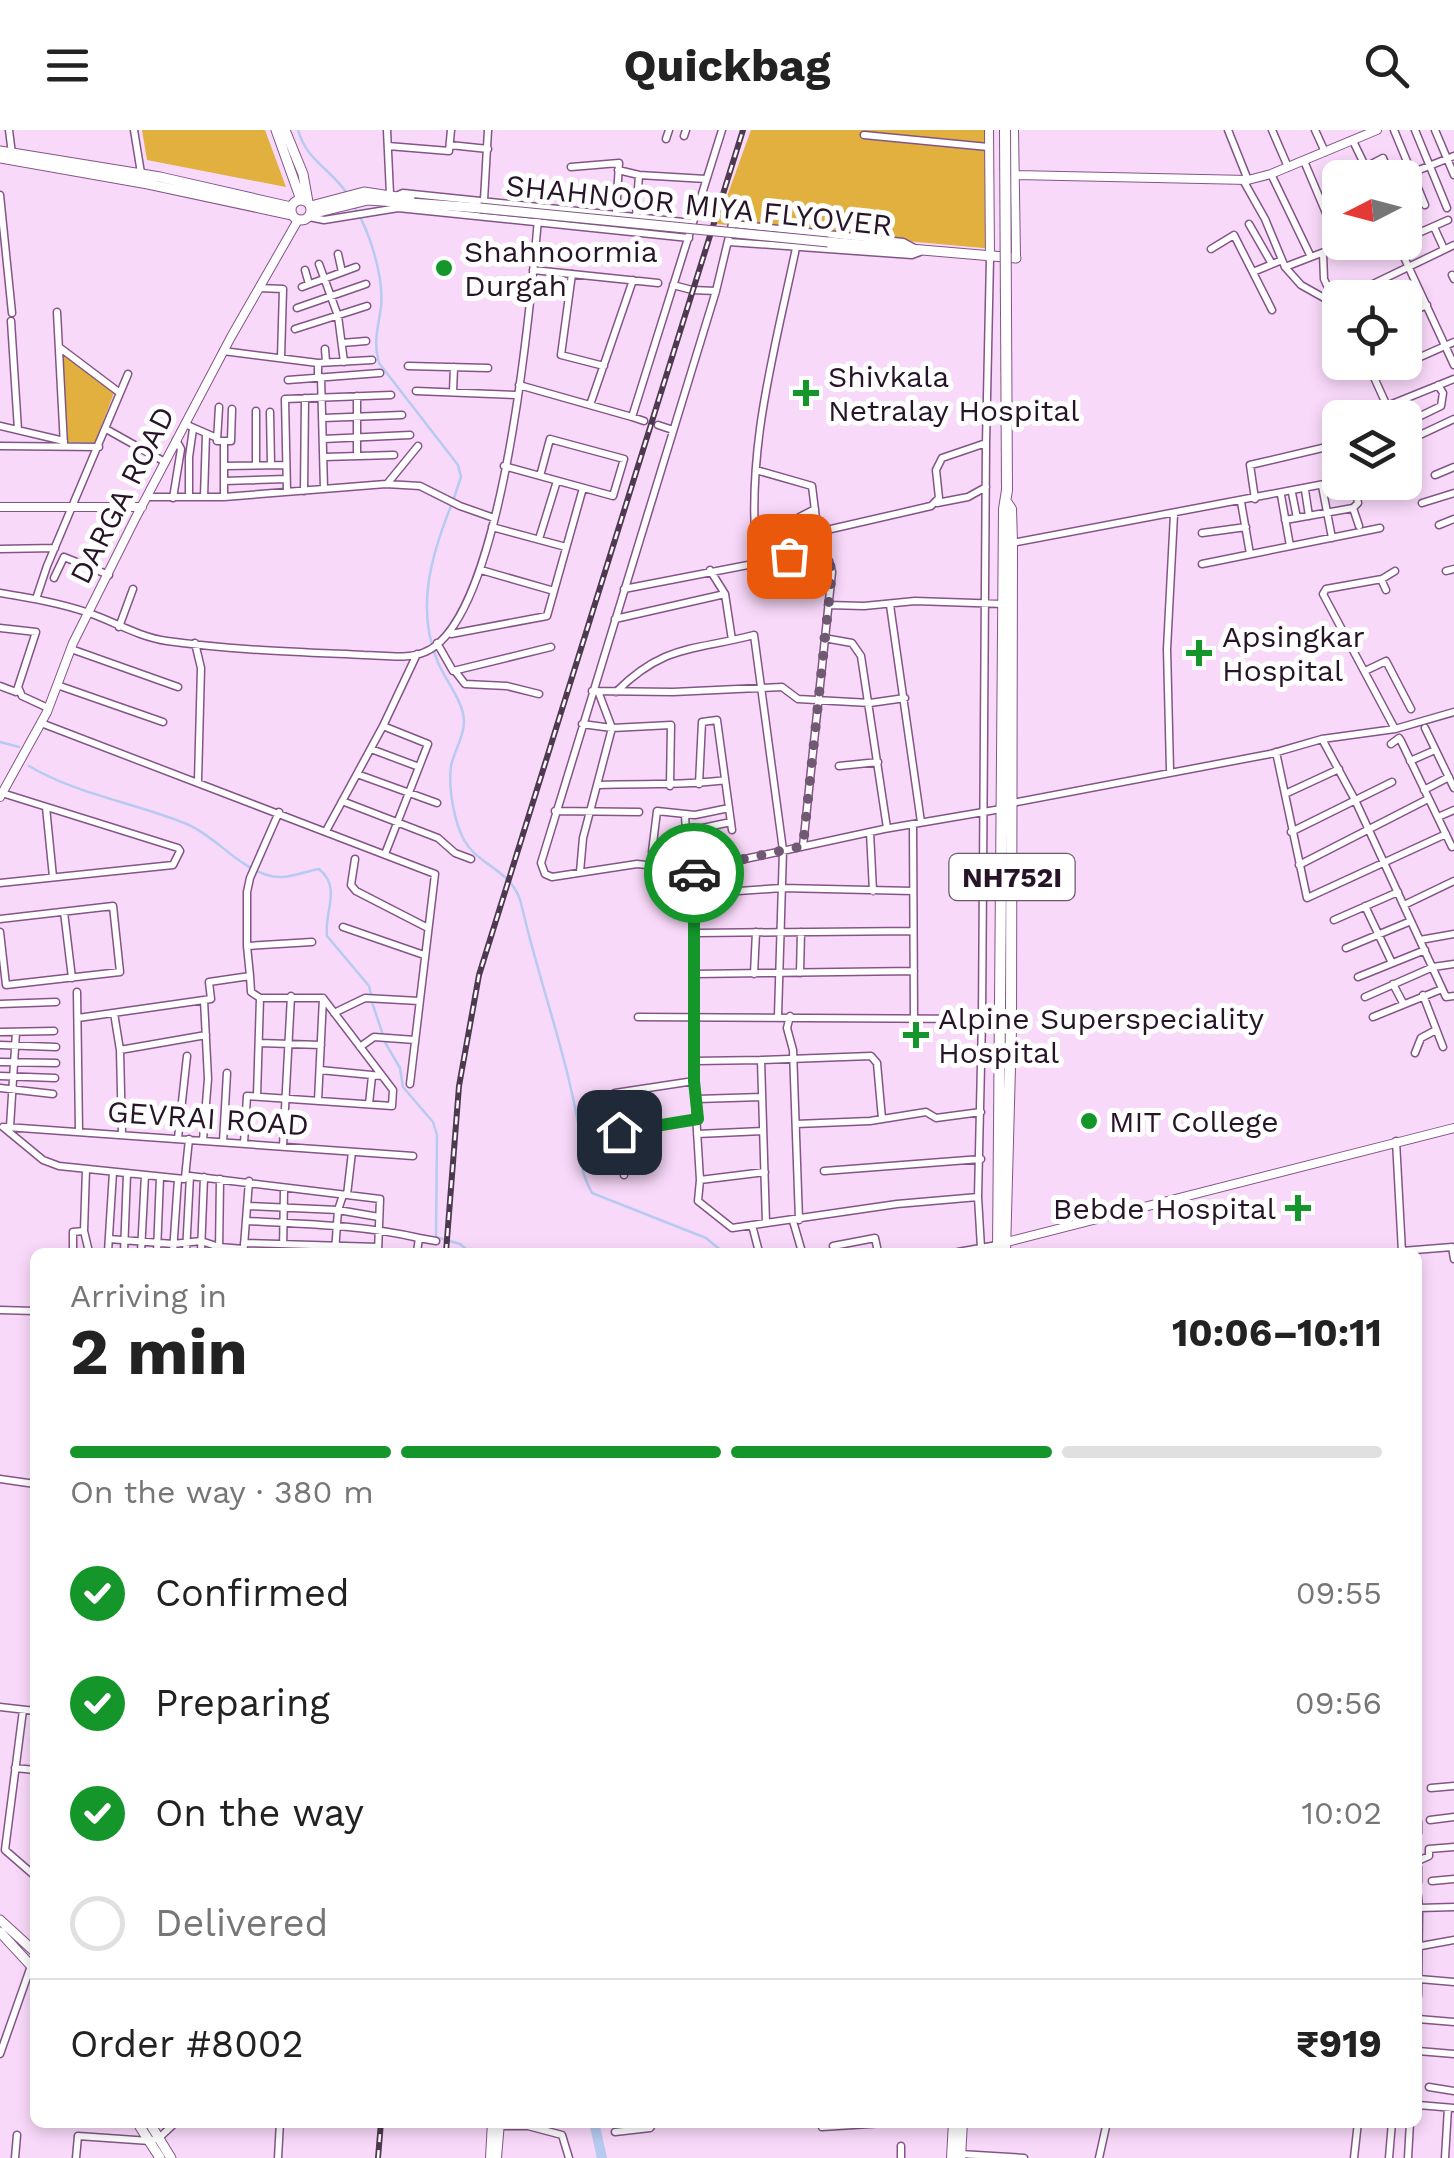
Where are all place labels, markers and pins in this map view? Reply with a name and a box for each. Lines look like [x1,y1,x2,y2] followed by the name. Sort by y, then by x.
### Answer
[464,234,658,303] place label: Shahnoormia Durgah
[433,257,455,279] marker: Shahnoormia Durgah
[828,359,1079,428] place label: Shivkala Netralay Hospital
[793,380,819,406] marker: Shivkala Netralay Hospital
[747,514,832,599] pin
[1222,619,1365,688] place label: Apsingkar Hospital
[1186,640,1212,666] marker: Apsingkar Hospital
[938,1001,1265,1070] place label: Alpine Superspeciality Hospital
[903,1022,929,1048] marker: Alpine Superspeciality Hospital
[577,1090,662,1175] pin
[1109,1104,1279,1139] place label: MIT College
[1078,1110,1100,1132] marker: MIT College
[1053,1191,1276,1226] place label: Bebde Hospital
[1285,1195,1311,1221] marker: Bebde Hospital

